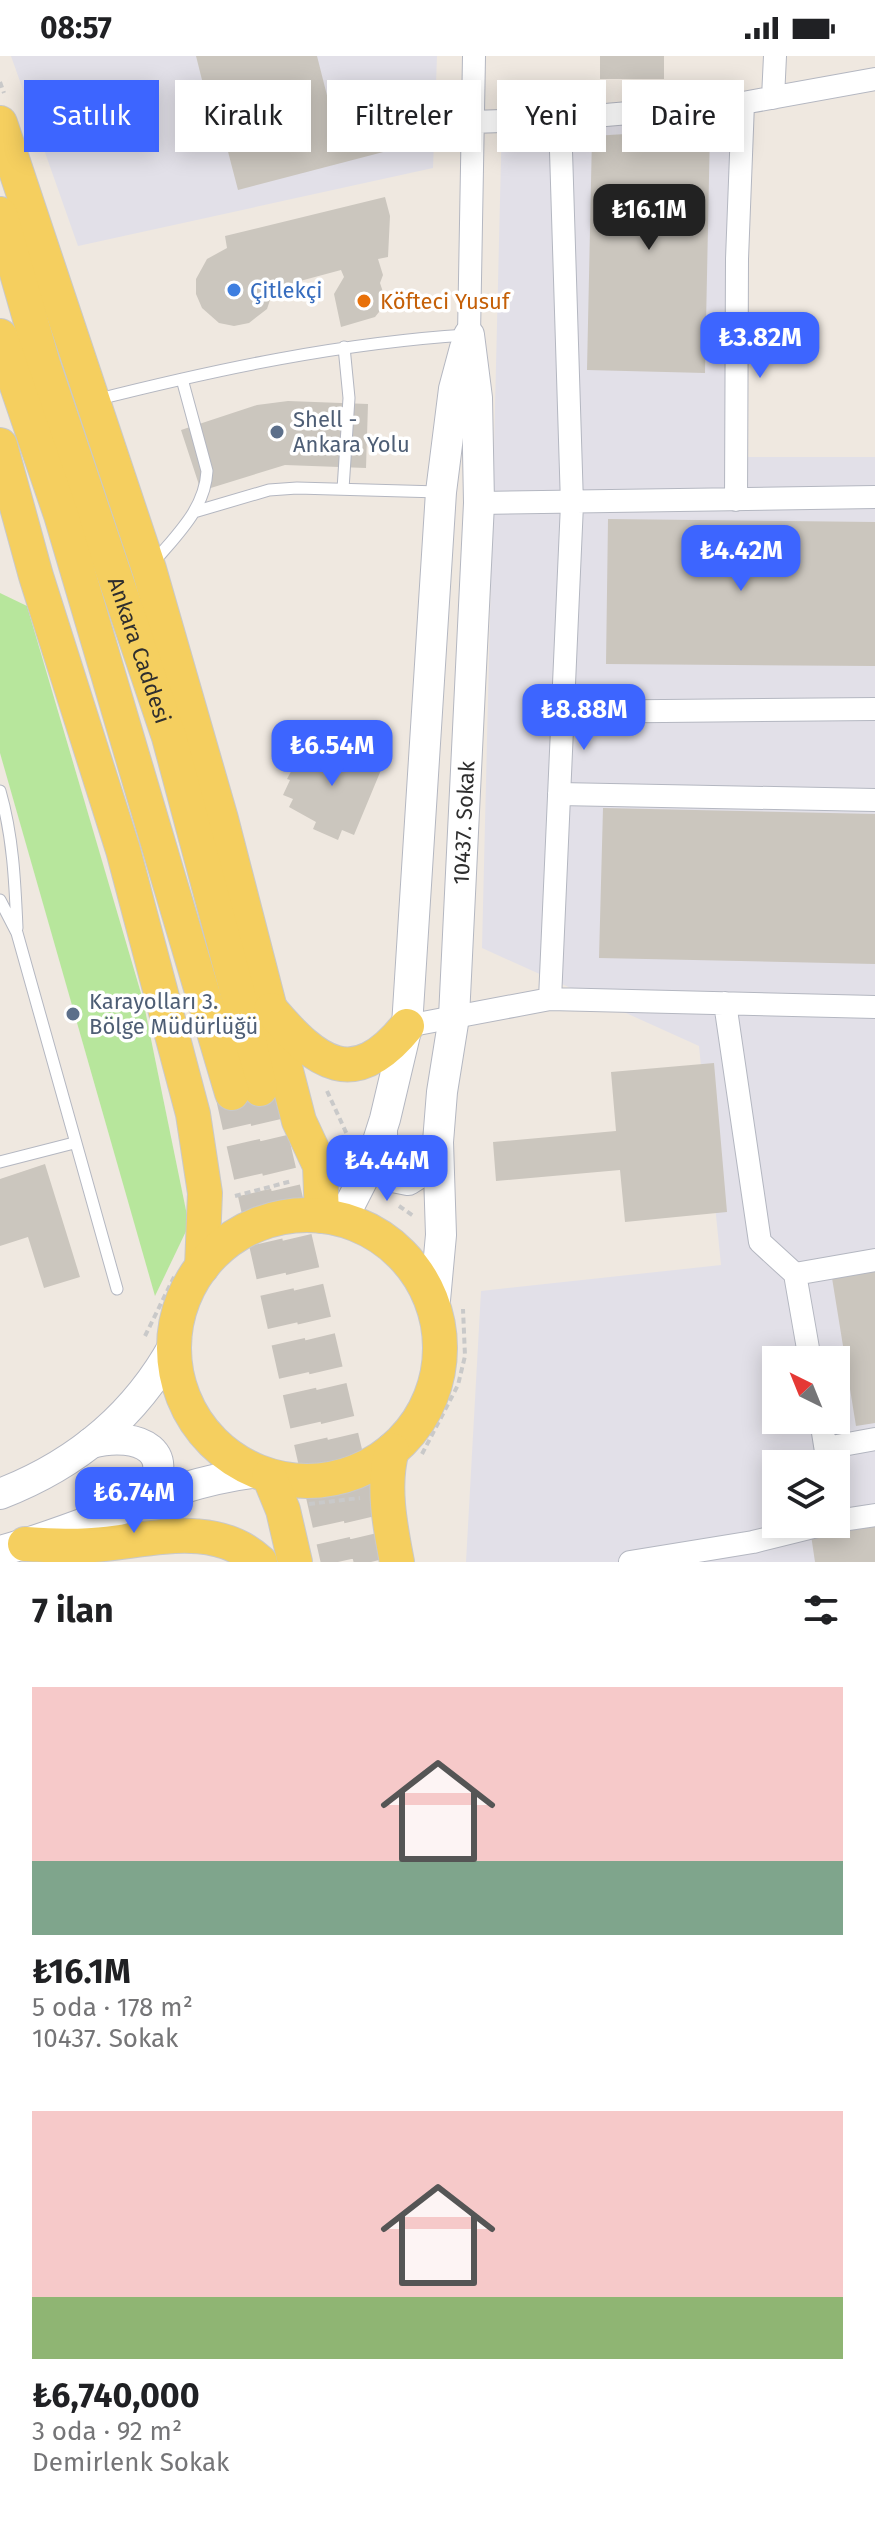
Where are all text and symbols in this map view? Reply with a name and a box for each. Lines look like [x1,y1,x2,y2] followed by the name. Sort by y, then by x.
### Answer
[40,10,112,46] text: 08:57
[24,80,159,152] chip: Satılık
[175,80,311,152] chip: Kiralık
[327,80,481,152] chip: Filtreler
[497,80,606,152] chip: Yeni
[622,80,744,152] chip: Daire
[584,184,714,252] pin: ₺16.1M
[611,194,687,225] text: ₺16.1M
[250,277,322,305] place label: Çitlekçi
[225,281,243,299] marker: Çitlekçi
[380,288,511,315] place label: Köfteci Yusuf
[355,292,373,310] marker: Köfteci Yusuf
[695,312,825,380] pin: ₺3.82M
[718,322,802,353] text: ₺3.82M
[293,406,410,458] place label: Shell - Ankara Yolu
[268,423,286,441] marker: Shell - Ankara Yolu
[676,525,806,593] pin: ₺4.42M
[699,535,783,566] text: ₺4.42M
[102,573,177,727] street label: Ankara Caddesi
[519,684,649,752] pin: ₺8.88M
[540,694,628,725] text: ₺8.88M
[267,720,397,788] pin: ₺6.54M
[290,730,374,761] text: ₺6.54M
[447,759,480,885] street label: 10437. Sokak
[89,988,258,1040] place label: Karayolları 3. Bölge Müdürlüğü
[64,1005,82,1023] marker: Karayolları 3. Bölge Müdürlüğü
[322,1135,452,1203] pin: ₺4.44M
[345,1145,429,1176] text: ₺4.44M
[762,1346,850,1434] north arrow
[762,1346,850,1538] map controls
[762,1450,850,1538] button: layers
[69,1467,199,1535] pin: ₺6.74M
[93,1477,175,1508] text: ₺6.74M
[799,1588,843,1632] icon: filters
[32,1590,114,1631] text: 7 ilan
[366,1739,510,1883] icon: home
[32,1951,131,1992] text: ₺16.1M
[32,1992,193,2023] text: 5 oda · 178 m²
[32,2023,178,2054] text: 10437. Sokak
[366,2163,510,2307] icon: home
[32,2375,200,2416] text: ₺6,740,000
[32,2416,182,2447] text: 3 oda · 92 m²
[32,2447,229,2478] text: Demirlenk Sokak

